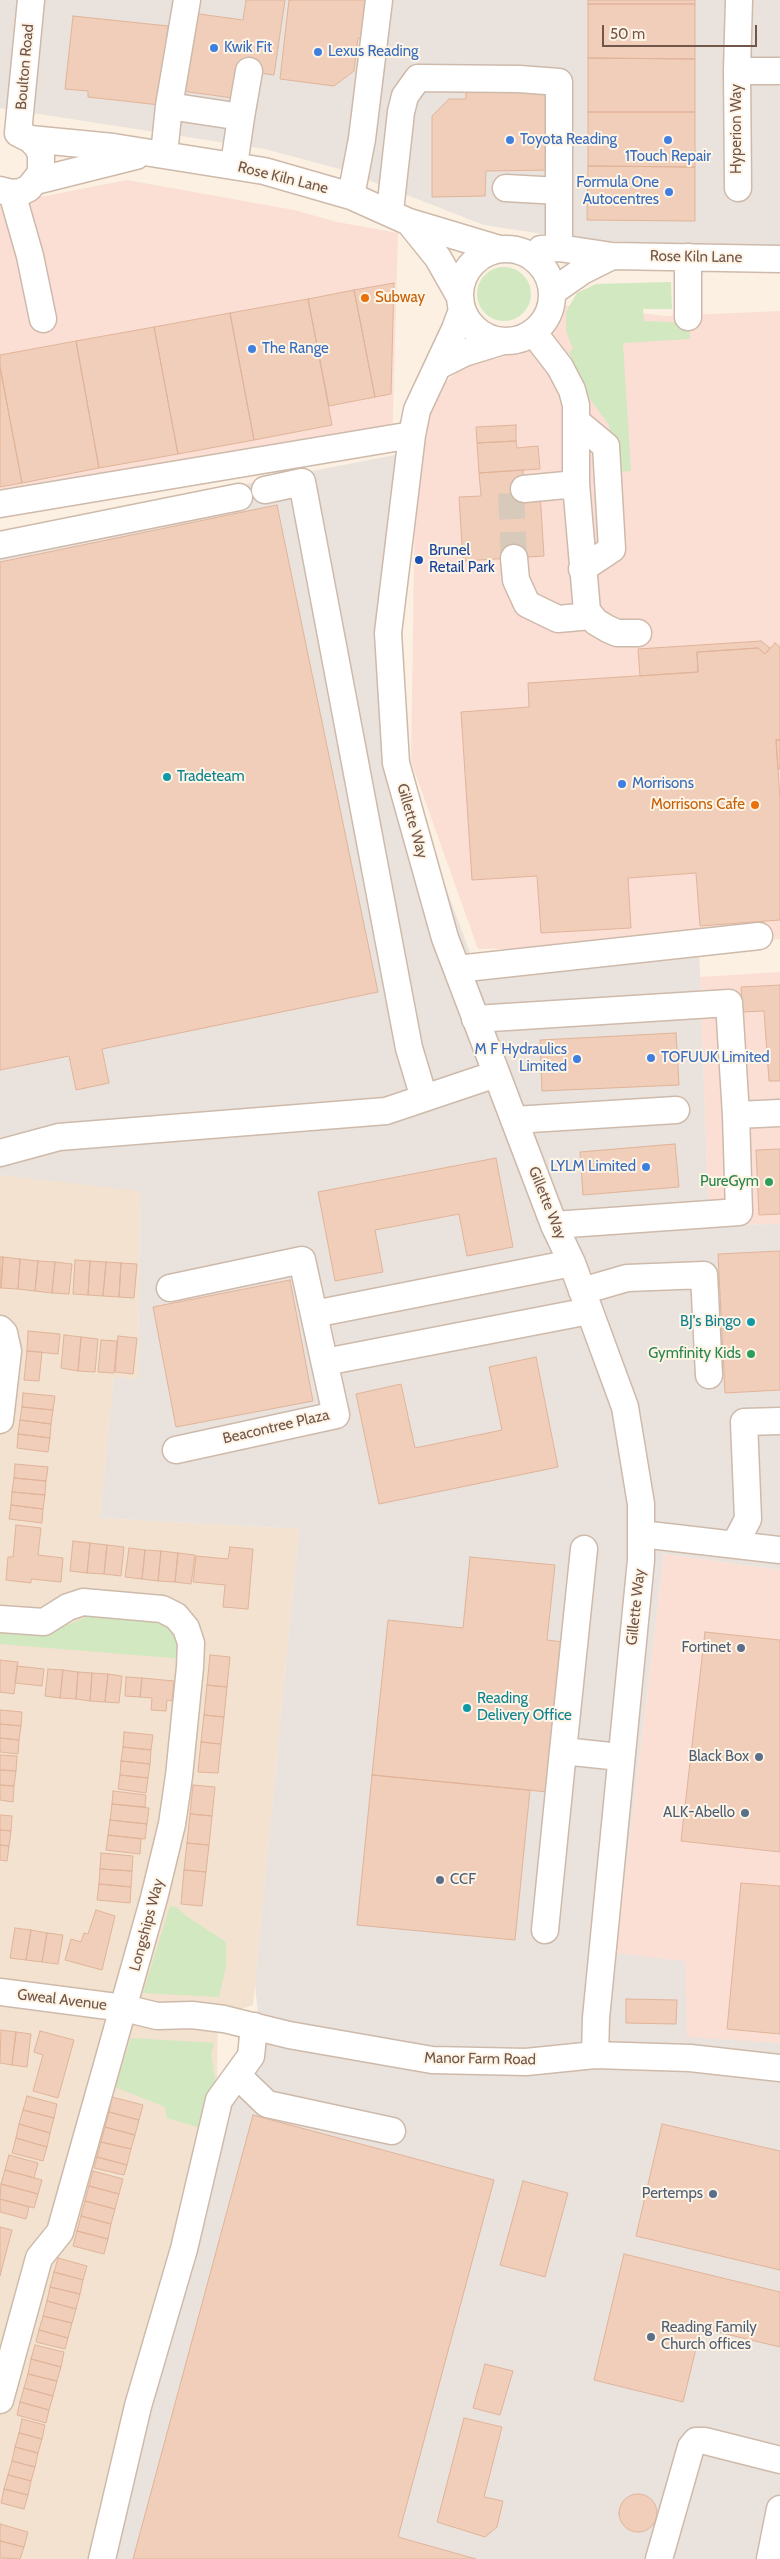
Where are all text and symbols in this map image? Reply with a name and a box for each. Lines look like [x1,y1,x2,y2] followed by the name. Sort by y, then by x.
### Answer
[605,15,760,47] scale bar
[12,23,38,111] street label: Boulton Road
[610,25,645,43] text: 50 m
[224,39,272,57] place label: Kwik Fit
[208,42,220,54] marker: Kwik Fit
[328,43,419,61] place label: Lexus Reading
[312,46,324,58] marker: Lexus Reading
[728,84,746,174] street label: Hyperion Way
[520,131,617,149] place label: Toyota Reading
[504,134,516,146] marker: Toyota Reading
[662,134,674,146] marker: 1Touch Repair
[625,148,711,166] place label: 1Touch Repair
[236,158,330,198] street label: Rose Kiln Lane
[576,174,659,209] place label: Formula One Autocentres
[663,186,675,198] marker: Formula One Autocentres
[650,247,742,267] street label: Rose Kiln Lane
[375,289,425,307] place label: Subway
[359,292,371,304] marker: Subway
[262,340,329,358] place label: The Range
[246,343,258,355] marker: The Range
[429,542,495,577] place label: Brunel Retail Park
[413,554,425,566] marker: Brunel Retail Park
[177,768,245,786] place label: Tradeteam
[161,771,173,783] marker: Tradeteam
[632,775,694,793] place label: Morrisons
[616,778,628,790] marker: Morrisons
[393,781,431,861] street label: Gillette Way
[651,796,745,814] place label: Morrisons Cafe
[749,799,761,811] marker: Morrisons Cafe
[475,1041,567,1076] place label: M F Hydraulics Limited
[661,1049,770,1067] place label: TOFUUK Limited
[645,1052,657,1064] marker: TOFUUK Limited
[571,1053,583,1065] marker: M F Hydraulics Limited
[550,1158,636,1176] place label: LYLM Limited
[640,1161,652,1173] marker: LYLM Limited
[524,1164,570,1242] street label: Gillette Way
[700,1173,759,1191] place label: PureGym
[763,1176,775,1188] marker: PureGym
[680,1313,741,1331] place label: BJ's Bingo
[745,1316,757,1328] marker: BJ's Bingo
[648,1345,741,1363] place label: Gymfinity Kids
[745,1348,757,1360] marker: Gymfinity Kids
[221,1406,331,1448] street label: Beacontree Plaza
[623,1568,649,1646] street label: Gillette Way
[681,1639,731,1657] place label: Fortinet
[735,1642,747,1654] marker: Fortinet
[477,1690,572,1725] place label: Reading Delivery Office
[461,1702,473,1714] marker: Reading Delivery Office
[688,1748,749,1766] place label: Black Box
[753,1751,765,1763] marker: Black Box
[663,1804,735,1822] place label: ALK-Abello
[739,1807,751,1819] marker: ALK-Abello
[450,1871,476,1889] place label: CCF
[434,1874,446,1886] marker: CCF
[126,1877,168,1973] street label: Longships Way
[16,1986,108,2014] street label: Gweal Avenue
[424,2049,536,2069] street label: Manor Farm Road
[642,2185,703,2203] place label: Pertemps
[707,2188,719,2200] marker: Pertemps
[661,2319,757,2354] place label: Reading Family Church offices
[645,2331,657,2343] marker: Reading Family Church offices

